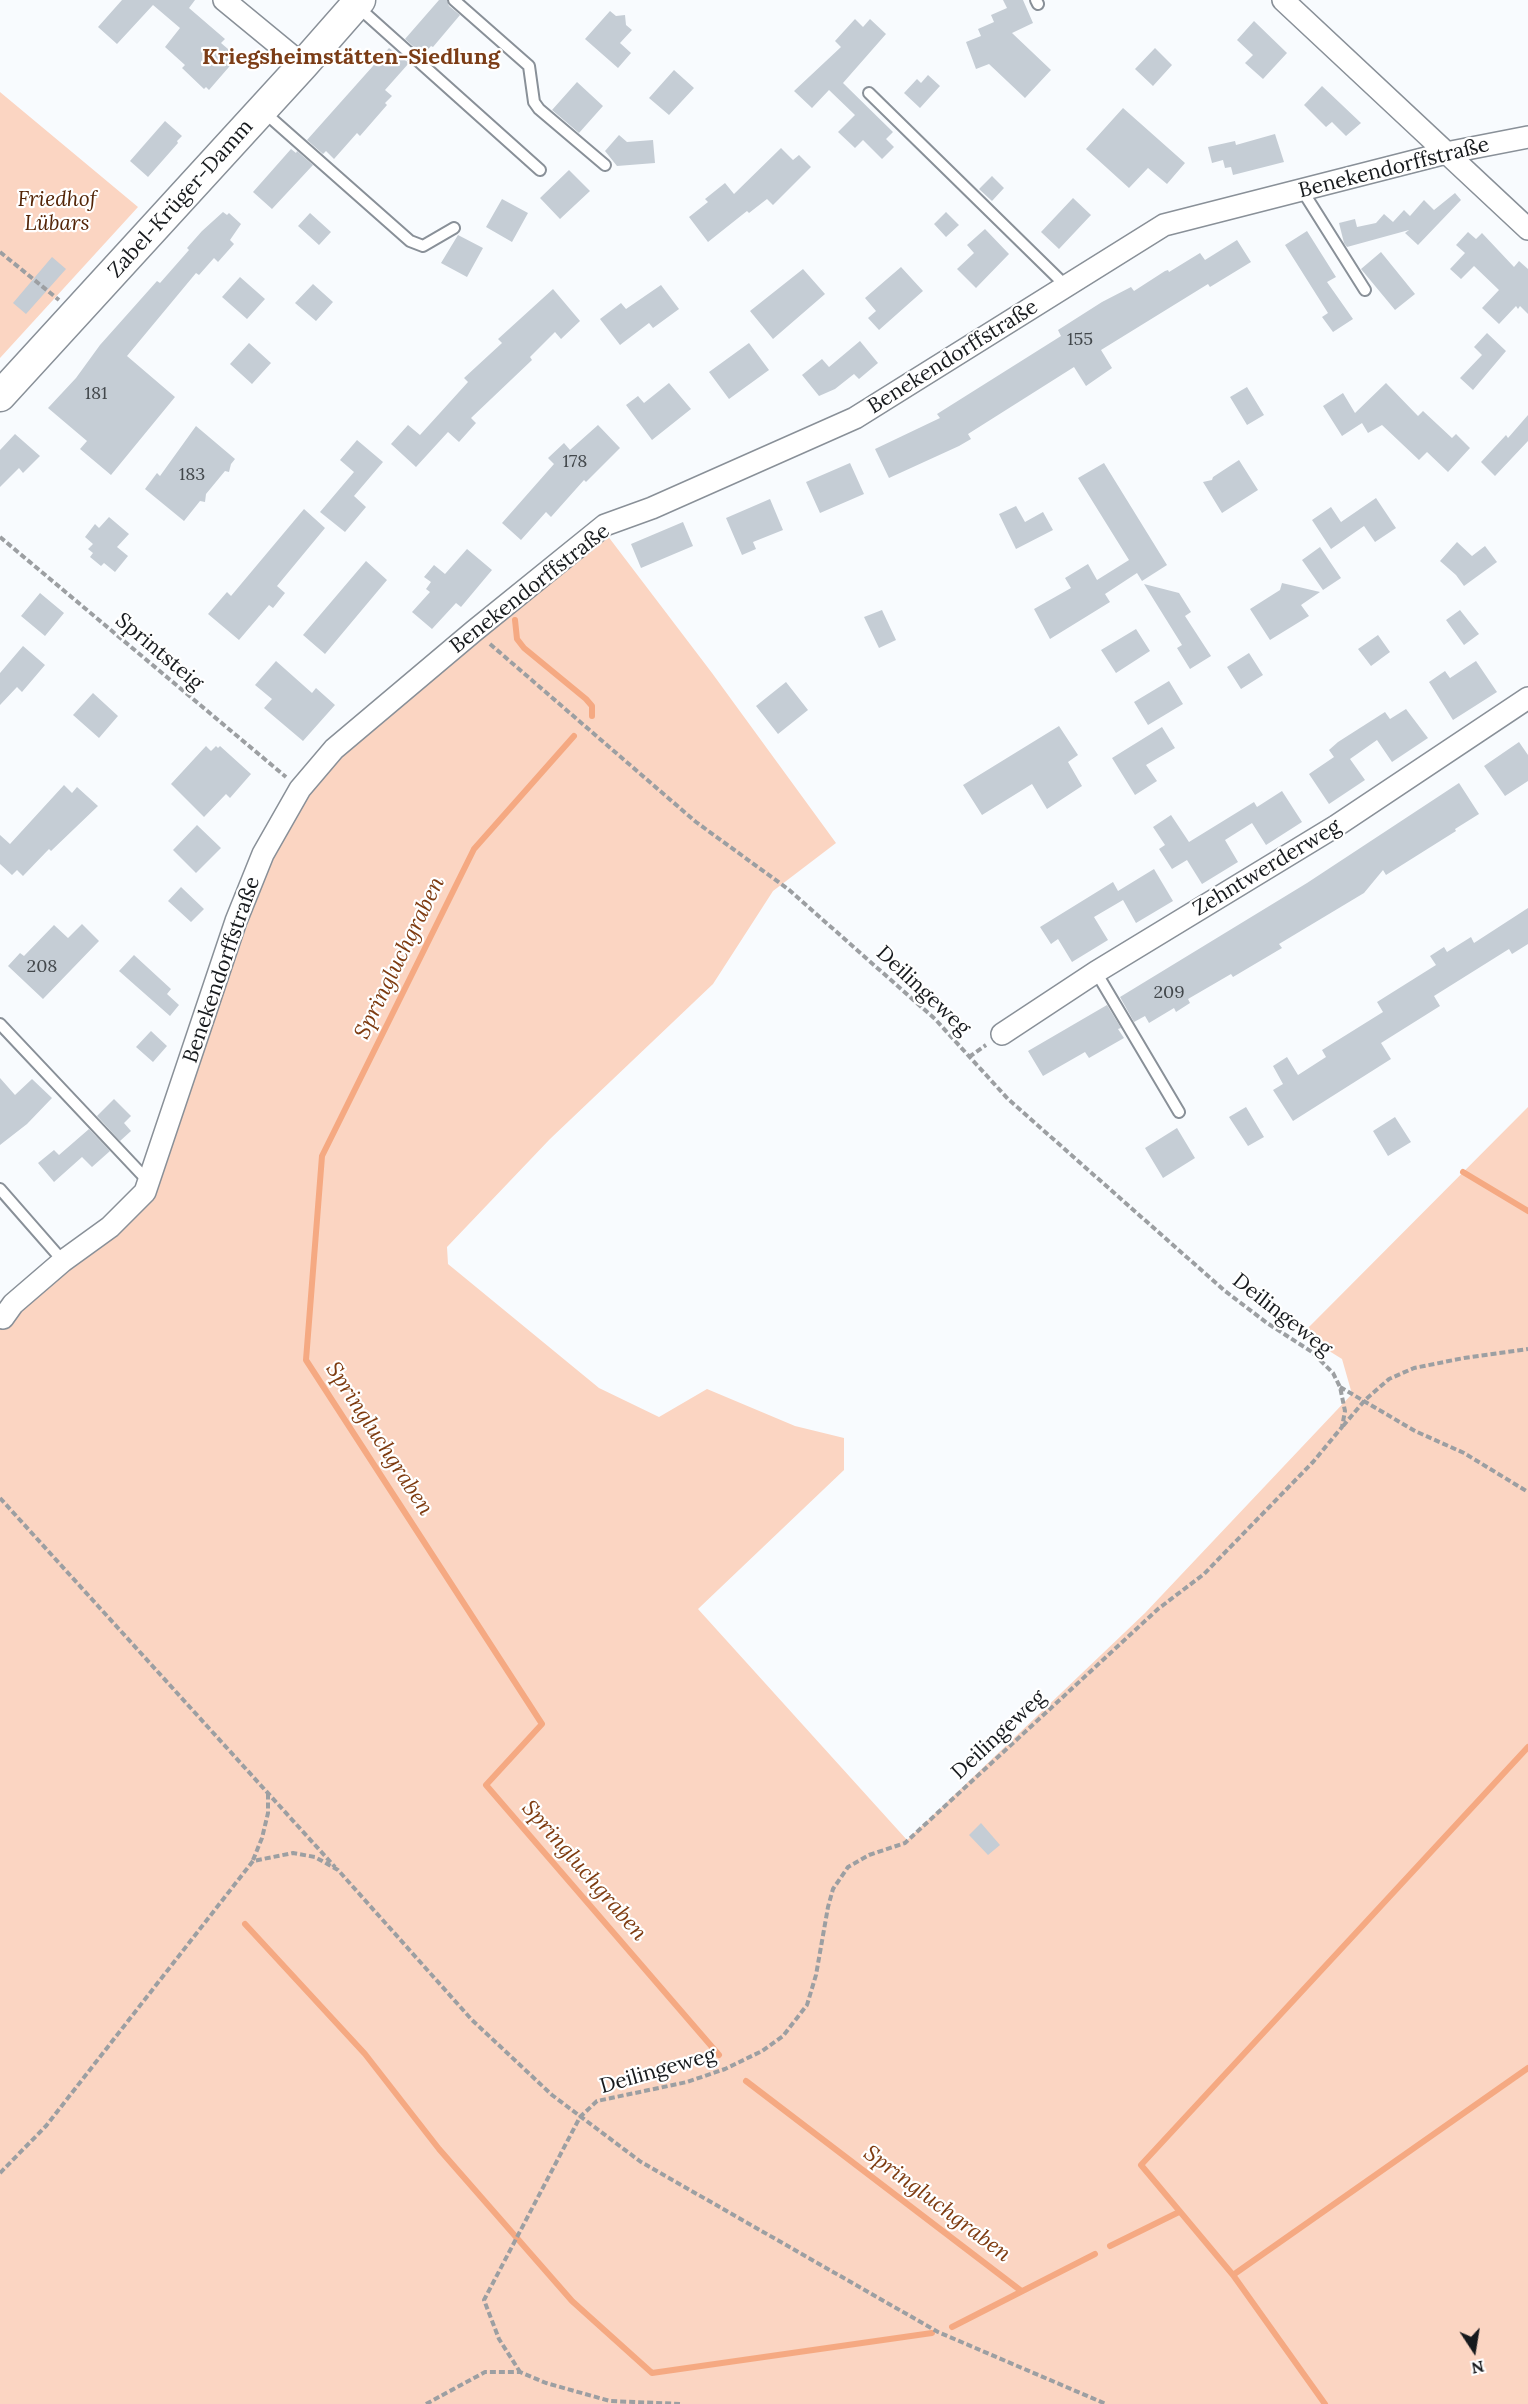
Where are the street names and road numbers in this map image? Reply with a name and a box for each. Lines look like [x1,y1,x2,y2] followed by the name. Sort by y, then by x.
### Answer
[103,115,259,283] street label: Zabel-Krüger-Damm
[1296,132,1492,204] street label: Benekendorffstraße
[863,295,1043,419] street label: Benekendorffstraße
[445,519,615,659] street label: Benekendorffstraße
[110,608,208,696] street label: Sprintsteig
[1189,814,1345,922] street label: Zehntwerderweg
[178,873,266,1067] street label: Benekendorffstraße
[871,941,975,1041] street label: Deilingeweg
[1227,1268,1337,1362] street label: Deilingeweg
[947,1685,1051,1785] street label: Deilingeweg
[597,2042,719,2100] street label: Deilingeweg

